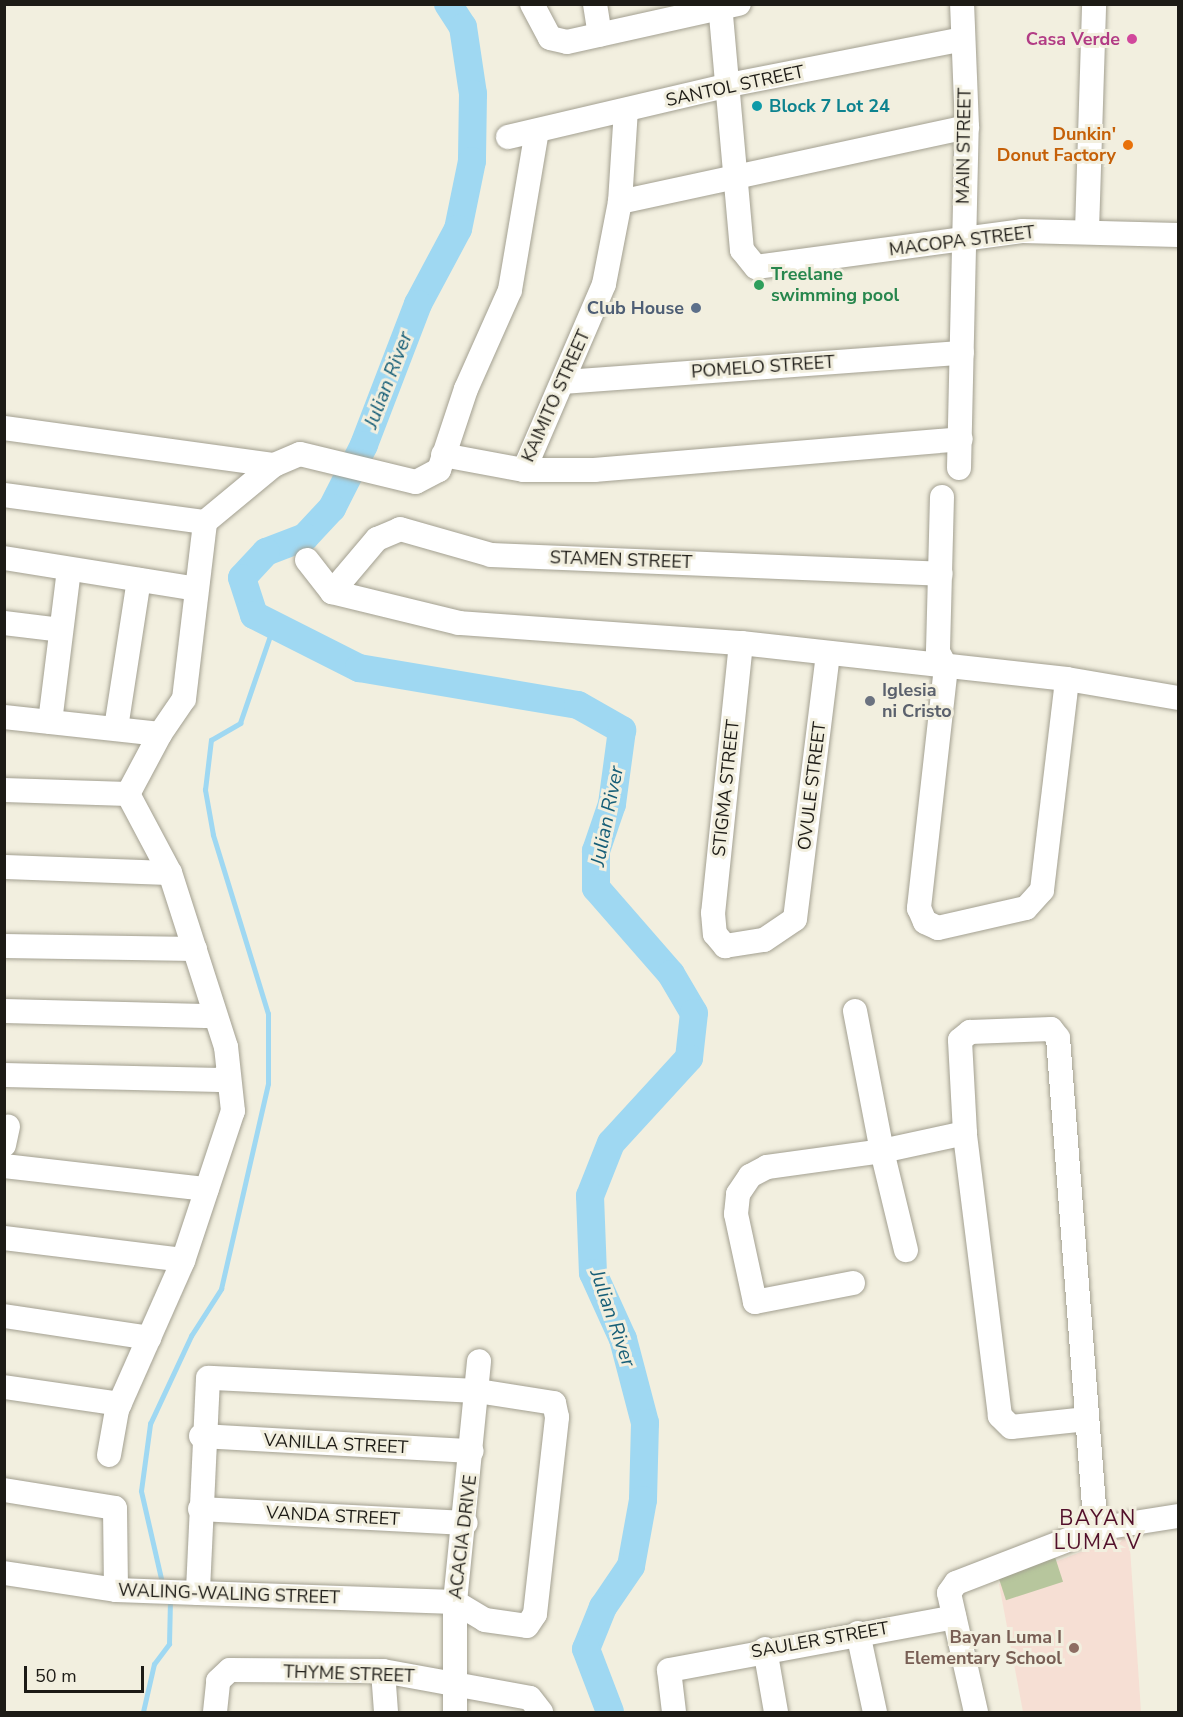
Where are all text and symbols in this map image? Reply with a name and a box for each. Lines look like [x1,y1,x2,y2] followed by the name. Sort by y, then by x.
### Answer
[1026,28,1120,50] place label: Casa Verde
[1125,32,1139,46] marker: Casa Verde
[664,61,806,111] street label: SANTOL STREET
[952,88,976,204] street label: MAIN STREET
[769,95,890,117] place label: Block 7 Lot 24
[750,99,764,113] marker: Block 7 Lot 24
[997,124,1116,166] place label: Dunkin' Donut Factory
[1121,138,1135,152] marker: Dunkin' Donut Factory
[888,221,1036,261] street label: MACOPA STREET
[771,264,899,306] place label: Treelane swimming pool
[752,278,766,292] marker: Treelane swimming pool
[587,297,684,319] place label: Club House
[689,301,703,315] marker: Club House
[517,327,595,465] street label: KAIMITO STREET
[359,328,417,432] water label: Julian River
[691,351,835,383] street label: POMELO STREET
[549,547,693,573] street label: STAMEN STREET
[882,680,952,722] place label: Iglesia ni Cristo
[863,694,877,708] marker: Iglesia ni Cristo
[708,718,744,858] street label: STIGMA STREET
[793,721,831,851] street label: OVULE STREET
[586,764,628,868] water label: Julian River
[585,1266,641,1370] water label: Julian River
[263,1429,409,1459] street label: VANILLA STREET
[445,1474,481,1600] street label: ACACIA DRIVE
[266,1502,400,1530] street label: VANDA STREET
[1054,1505,1142,1555] district label: BAYAN LUMA V
[118,1579,340,1609] street label: WALING-WALING STREET
[749,1617,891,1663] street label: SAULER STREET
[904,1627,1062,1670] place label: Bayan Luma I Elementary School
[1067,1641,1081,1655] marker: Bayan Luma I Elementary School
[27,1654,147,1692] scale bar
[283,1661,415,1687] street label: THYME STREET
[35,1664,77,1688] text: 50 m

